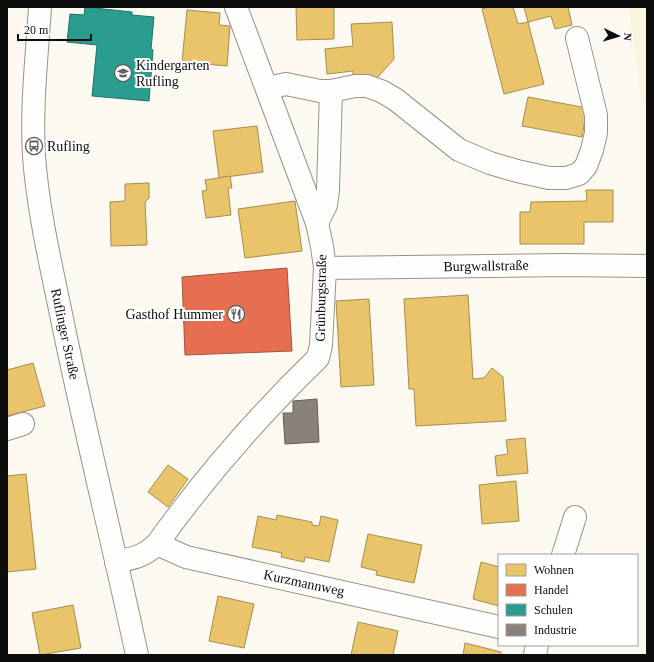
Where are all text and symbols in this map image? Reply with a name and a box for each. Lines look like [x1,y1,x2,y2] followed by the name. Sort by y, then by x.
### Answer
[18,16,91,42] scale bar
[598,16,638,56] north arrow
[24,23,49,37] text: 20 m
[622,32,634,41] text: N
[136,58,210,89] place label: Kindergarten Rufling
[113,63,133,83] school or university icon: Kindergarten Rufling
[24,136,44,156] bus stop icon: Rufling
[47,139,90,154] place label: Rufling
[313,254,329,342] street label: Grünburgstraße
[443,258,529,274] street label: Burgwallstraße
[48,287,82,381] street label: Ruflinger Straße
[226,304,246,324] restaurant icon: Gasthof Hummer
[125,307,223,322] place label: Gasthof Hummer
[498,554,638,646] legend
[534,563,574,577] text: Wohnen
[262,567,346,599] street label: Kurzmannweg
[534,583,569,597] text: Handel
[534,603,573,617] text: Schulen
[534,623,577,637] text: Industrie

